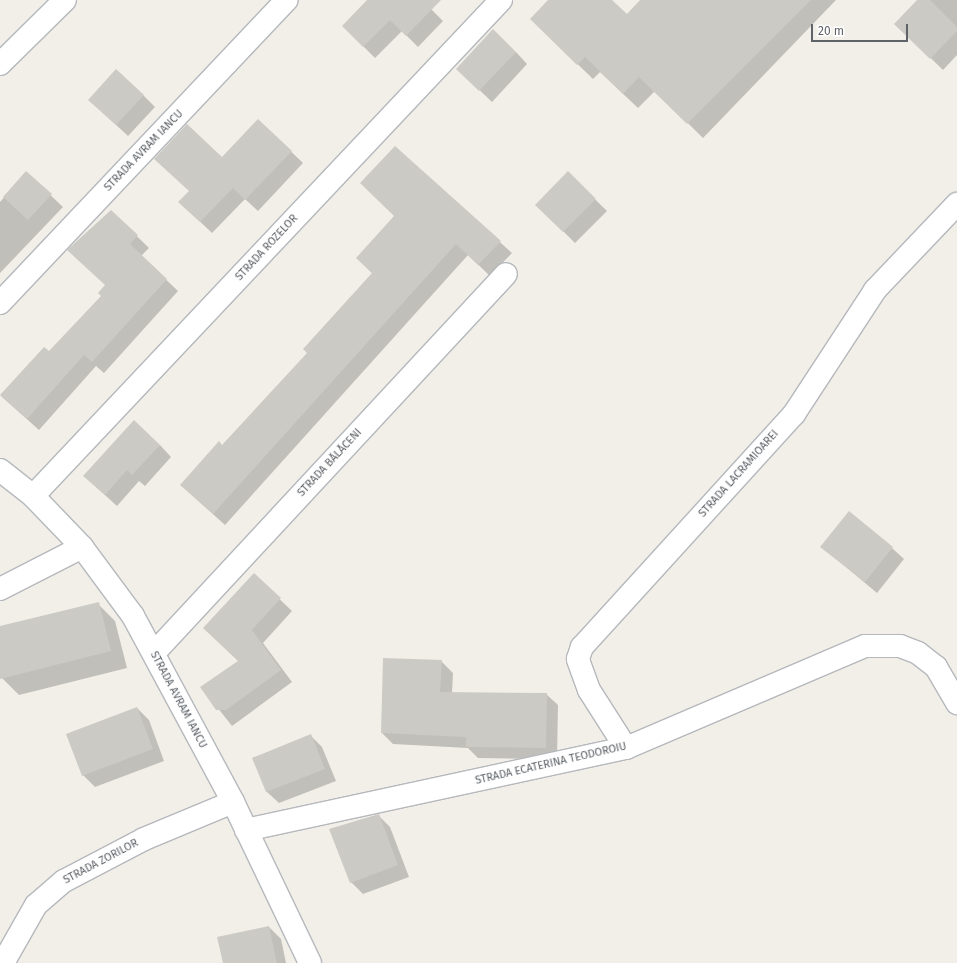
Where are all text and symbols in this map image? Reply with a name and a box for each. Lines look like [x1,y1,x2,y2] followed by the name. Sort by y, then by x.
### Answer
[813,16,910,42] scale bar
[818,24,844,38] text: 20 m
[102,108,186,194] street label: STRADA AVRAM IANCU
[233,212,301,284] street label: STRADA ROZELOR
[295,426,365,500] street label: STRADA BĂLĂCENI
[696,428,782,520] street label: STRADA LACRAMIOAREI
[147,649,209,751] street label: STRADA AVRAM IANCU
[474,740,628,788] street label: STRADA ECATERINA TEODOROIU
[61,837,141,887] street label: STRADA ZORILOR

